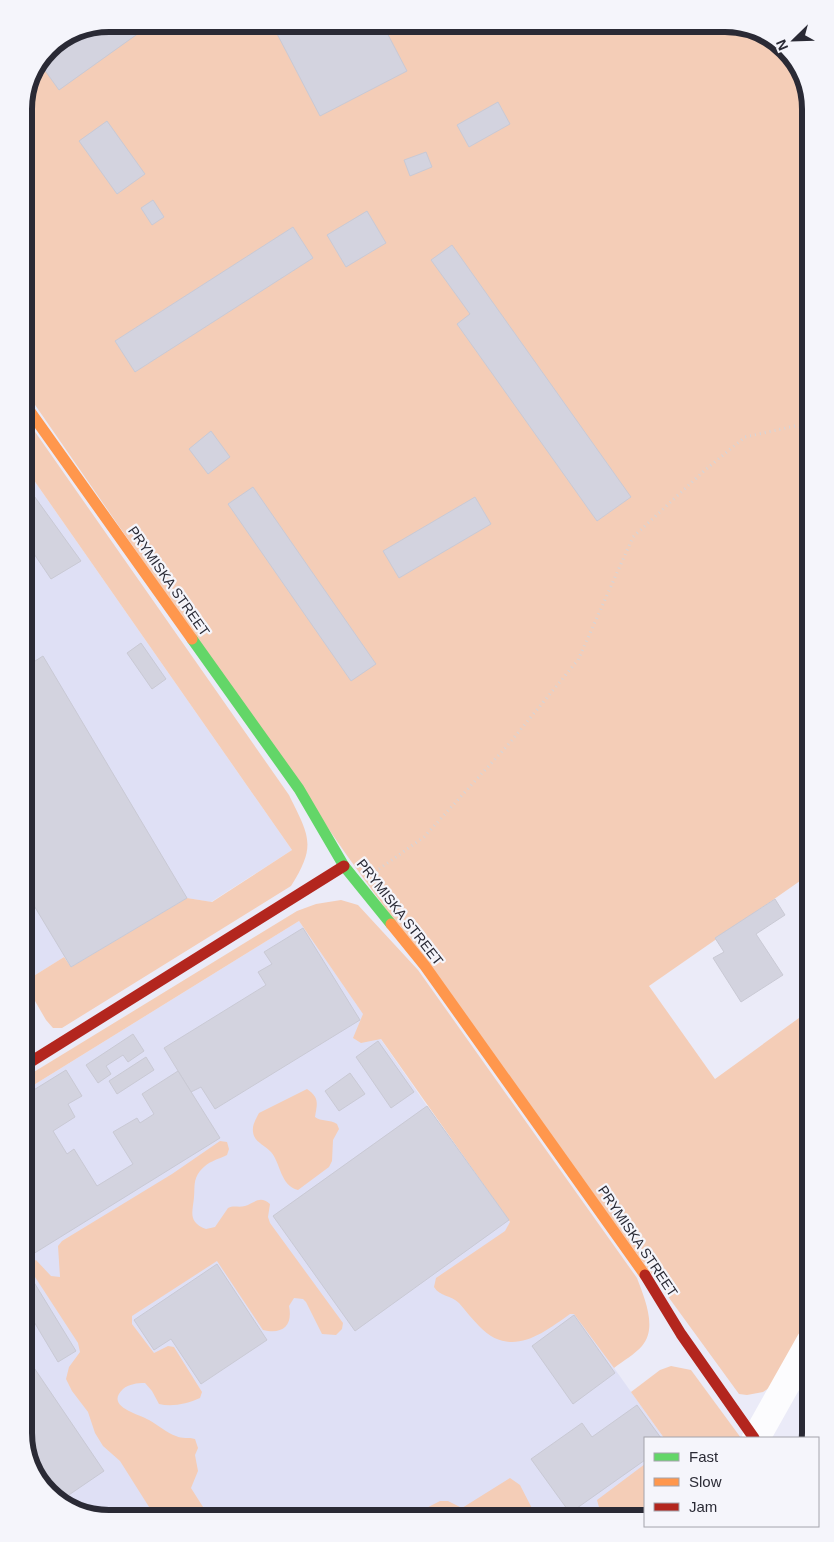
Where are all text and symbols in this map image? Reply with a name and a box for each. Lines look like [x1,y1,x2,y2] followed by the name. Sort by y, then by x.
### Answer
[769,15,819,65] north arrow
[773,37,791,53] text: N
[125,523,213,639] street label: PRYMISKA STREET
[354,856,447,969] street label: PRYMISKA STREET
[595,1182,681,1300] street label: PRYMISKA STREET
[644,1437,819,1527] legend
[689,1448,719,1465] text: Fast
[689,1473,722,1490] text: Slow
[689,1498,717,1515] text: Jam

